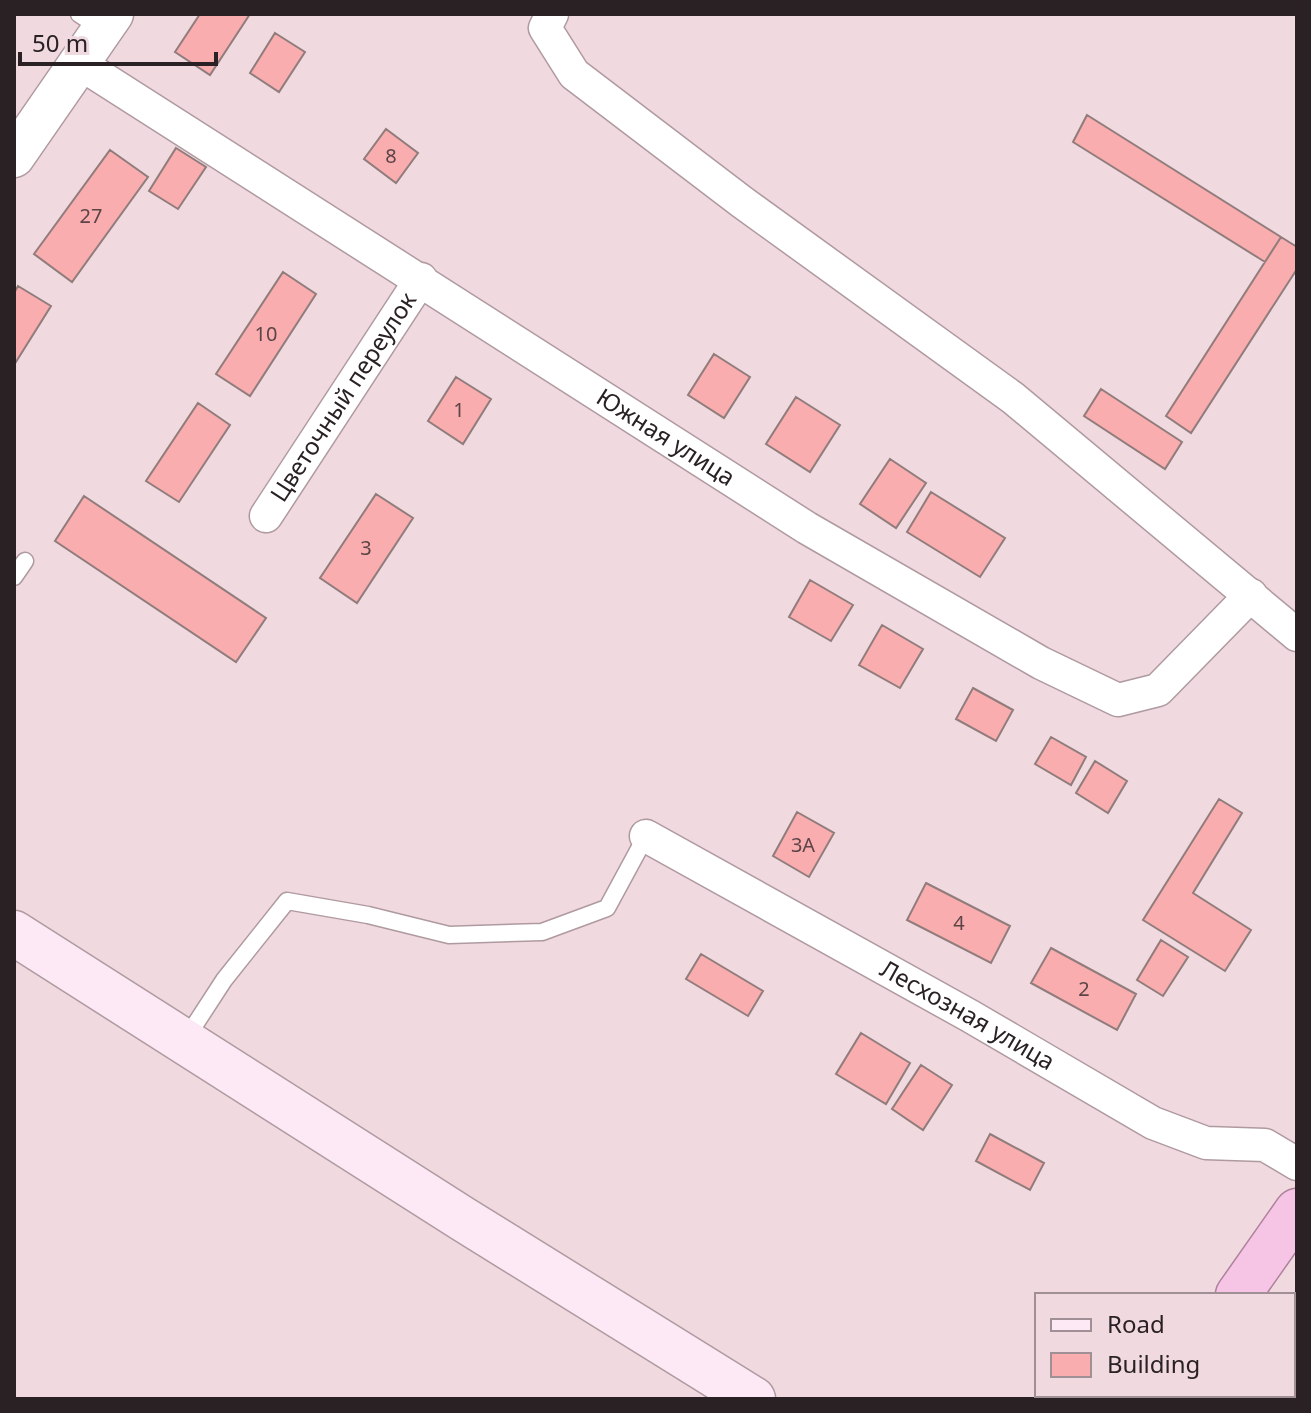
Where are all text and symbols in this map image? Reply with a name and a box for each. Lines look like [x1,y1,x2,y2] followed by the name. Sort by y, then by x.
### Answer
[20,16,216,66] scale bar
[32,26,88,59] text: 50 m
[385,142,397,169] house number: 8
[80,202,102,229] house number: 27
[262,285,423,508] street label: Цветочный переулок
[255,320,277,347] house number: 10
[591,380,742,493] street label: Южная улица
[453,396,465,423] house number: 1
[360,534,372,561] house number: 3
[791,831,815,858] house number: 3А
[953,909,965,936] house number: 4
[875,951,1061,1077] street label: Лесхозная улица
[1078,975,1090,1002] house number: 2
[1035,1293,1295,1397] legend
[1107,1307,1165,1340] text: Road
[1107,1347,1200,1380] text: Building

